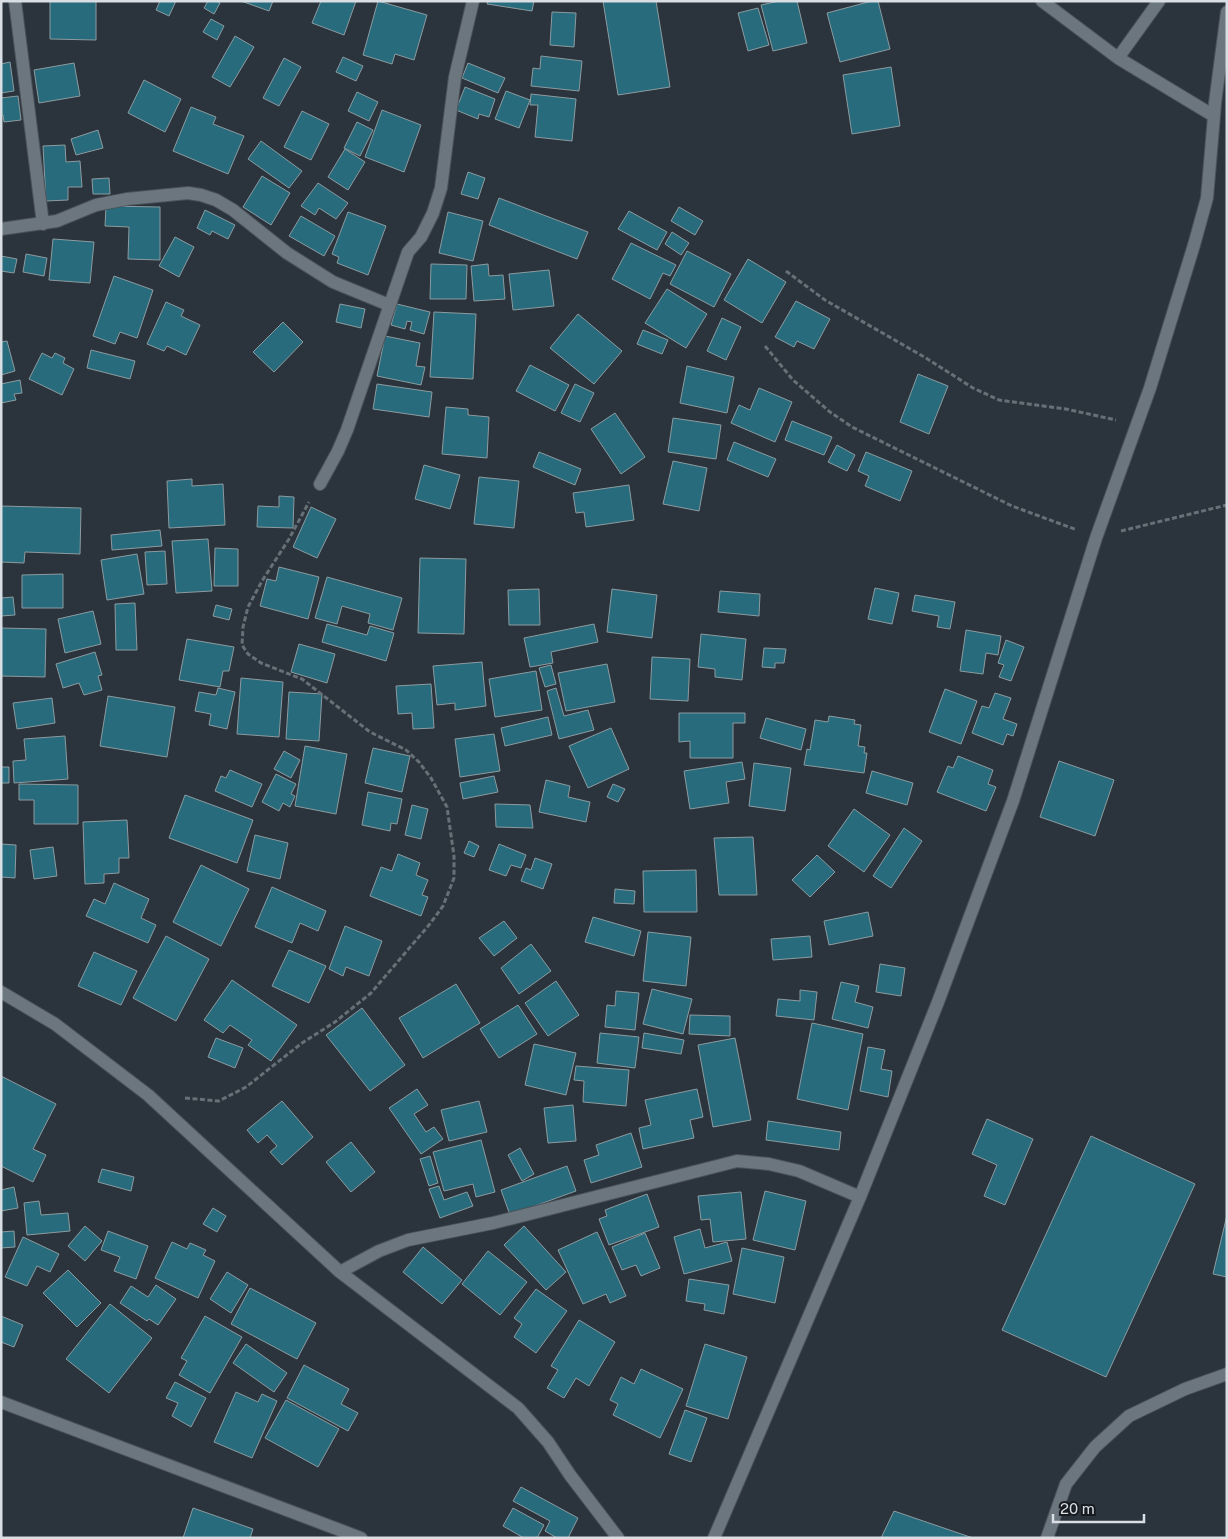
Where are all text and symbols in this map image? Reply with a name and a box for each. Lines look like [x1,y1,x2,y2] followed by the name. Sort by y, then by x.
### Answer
[1053,1492,1144,1524] scale bar
[1060,1500,1095,1517] text: 20 m

